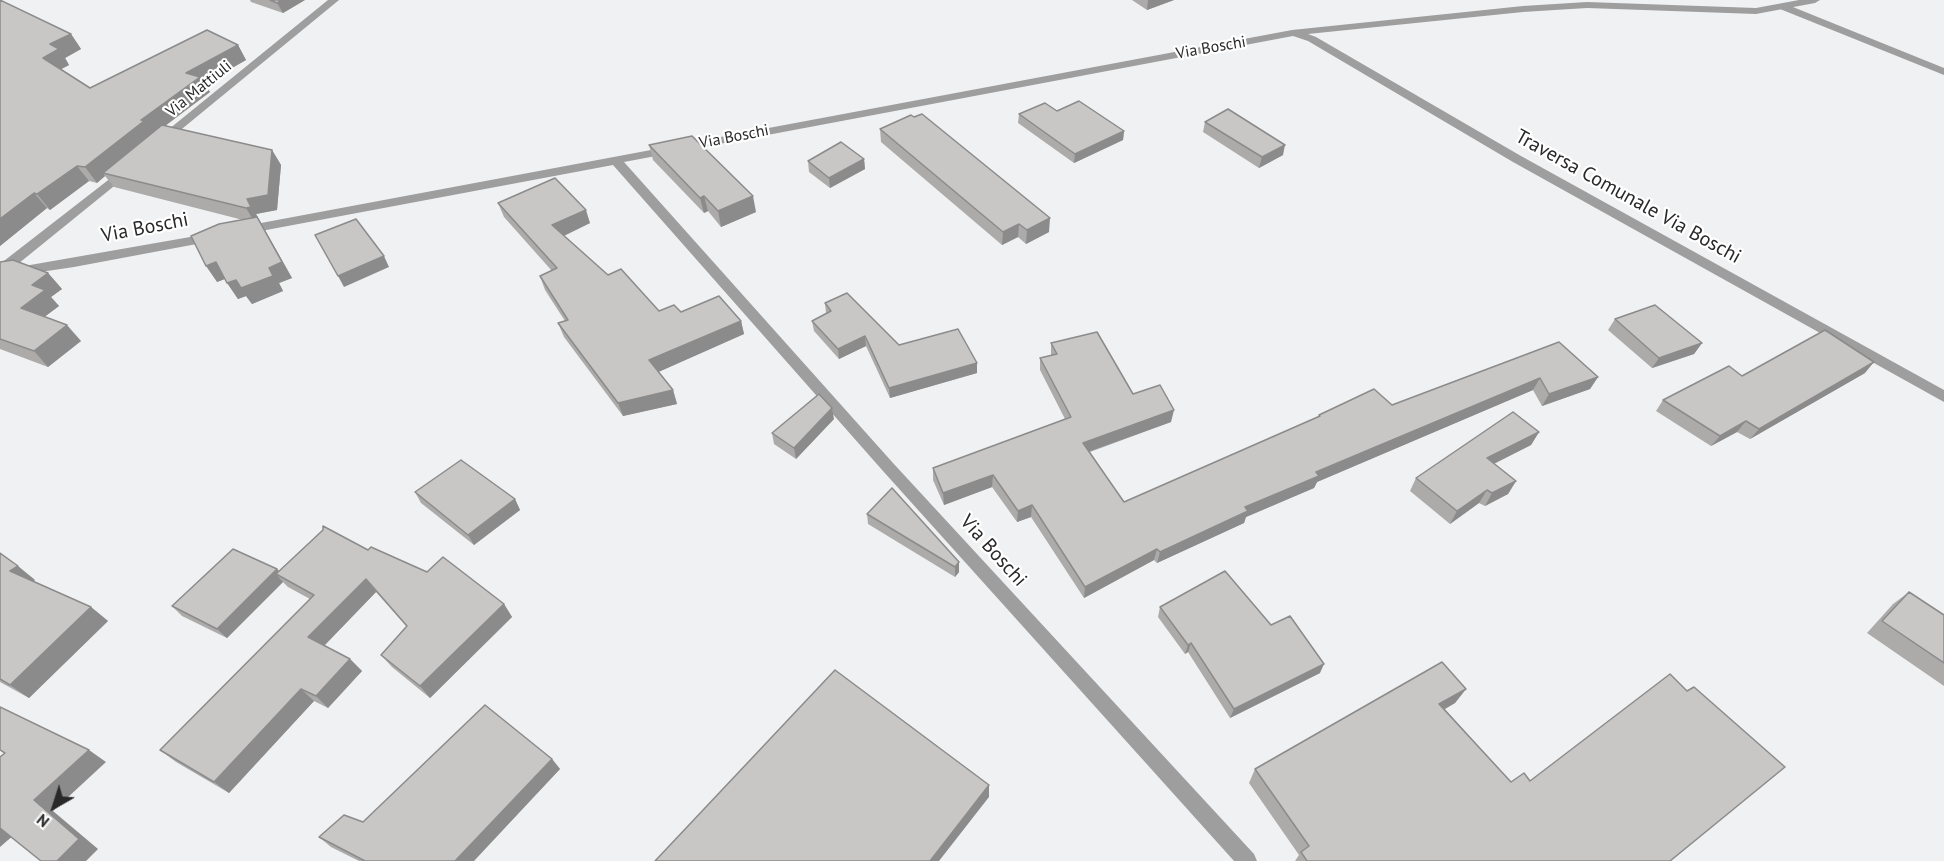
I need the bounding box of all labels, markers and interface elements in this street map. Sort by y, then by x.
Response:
street label: Via Boschi [1175,32,1247,64]
street label: Via Mattiuli [162,57,236,121]
street label: Via Boschi [698,121,770,153]
street label: Traversa Comunale Via Boschi [1511,125,1745,269]
street label: Via Boschi [99,208,191,248]
street label: Via Boschi [955,510,1031,592]
north arrow [24,777,84,837]
text: N [32,810,53,832]

